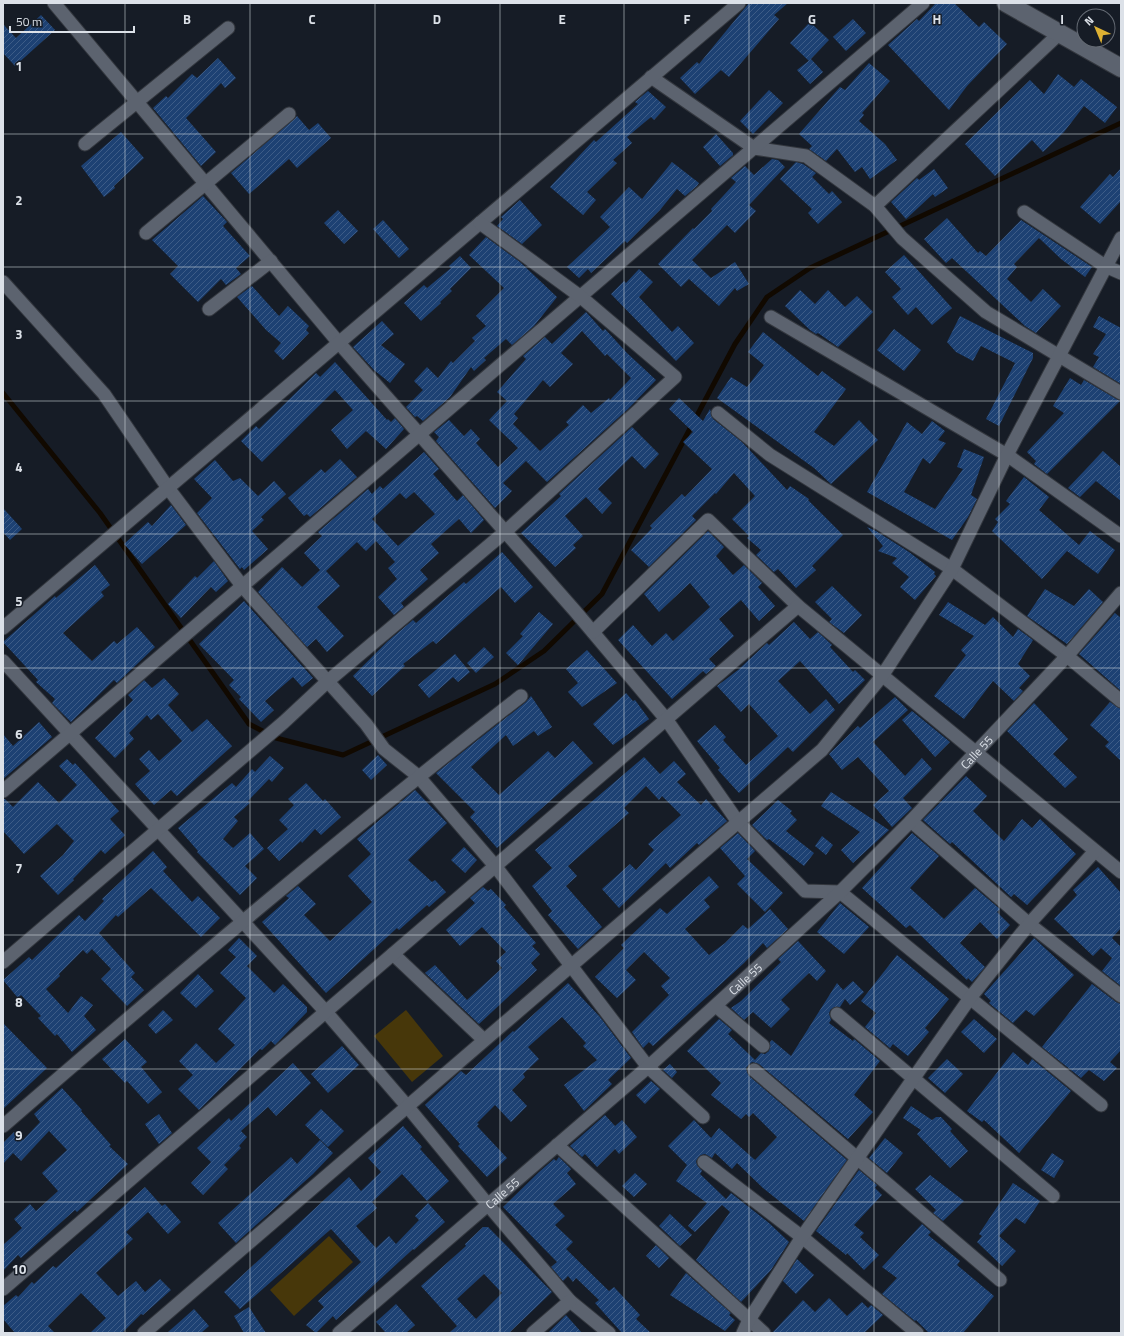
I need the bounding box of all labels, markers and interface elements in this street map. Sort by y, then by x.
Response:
scale bar [10,8,134,34]
north arrow [1076,8,1116,48]
text: B [183,9,191,29]
text: C [308,9,316,29]
text: D [433,9,441,29]
text: E [558,9,566,29]
text: F [684,9,691,29]
text: G [808,9,816,29]
text: H [933,9,941,29]
text: I [1060,9,1064,29]
text: 50 m [16,12,42,31]
text: N [1081,12,1097,29]
text: 1 [15,56,23,76]
text: 2 [15,190,23,210]
text: 3 [15,324,23,344]
text: 4 [15,457,23,477]
text: 5 [15,591,23,611]
text: 6 [15,724,23,744]
street label: Calle 55 [956,731,997,773]
text: 7 [15,858,23,878]
street label: Calle 55 [724,958,767,999]
text: 8 [15,992,23,1012]
text: 9 [15,1125,23,1145]
street label: Calle 55 [480,1172,524,1213]
text: 10 [12,1259,26,1279]

